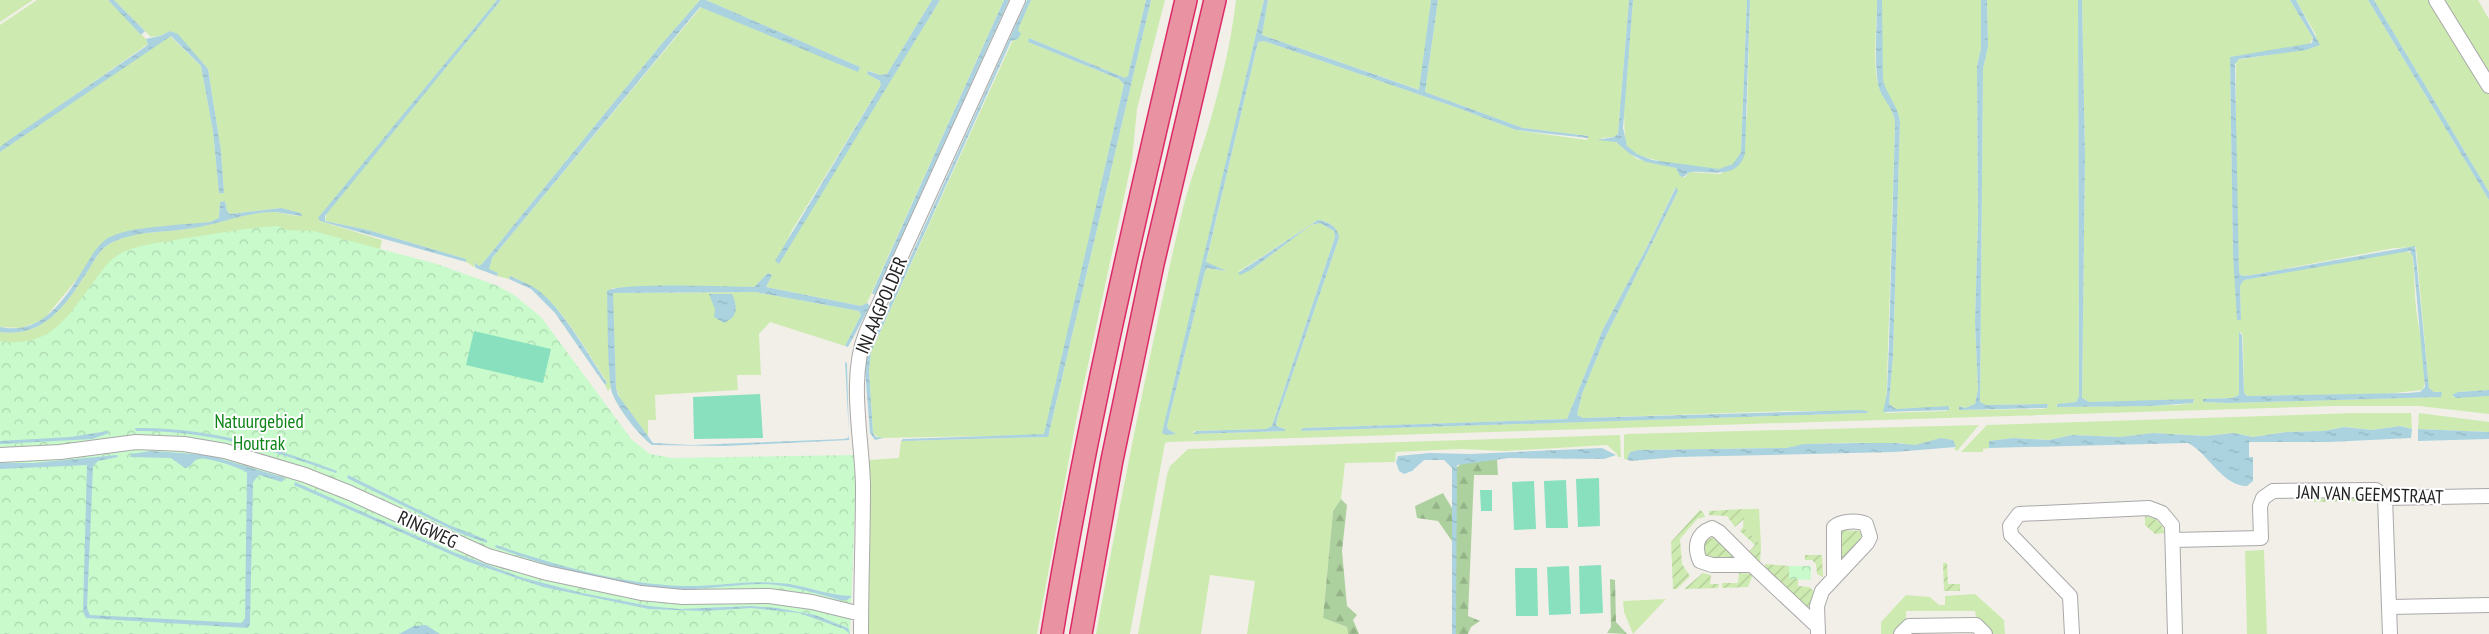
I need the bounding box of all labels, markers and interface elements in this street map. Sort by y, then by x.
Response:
street label: INLAAGPOLDER [850,253,912,357]
park label: Natuurgebied Houtrak [214,409,304,455]
street label: JAN VAN GEEMSTRAAT [2295,479,2444,509]
street label: RINGWEG [394,505,462,553]

